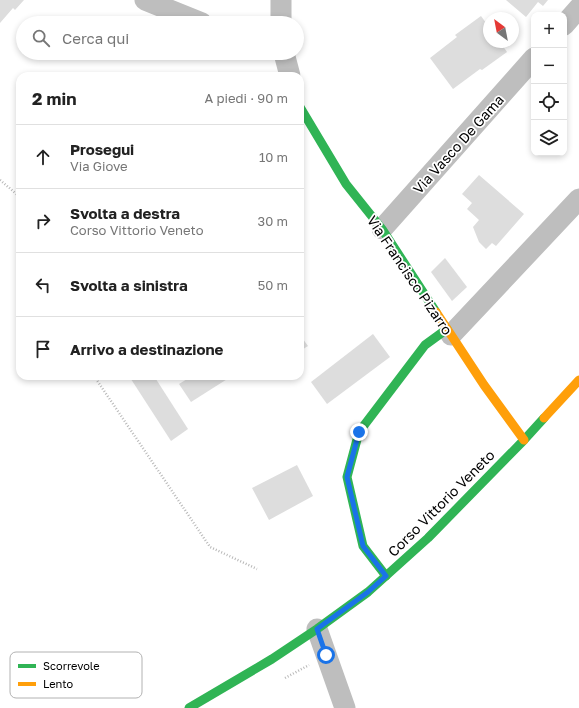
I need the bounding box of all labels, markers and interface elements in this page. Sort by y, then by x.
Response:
north arrow [483,12,519,48]
map controls [531,12,567,156]
button: + [531,12,567,48]
search box [16,16,304,60]
icon: search [30,27,52,49]
text: Cerca qui [62,29,129,47]
button: − [531,48,567,84]
button: locate [531,84,567,120]
text: 2 min [32,88,76,109]
text: A piedi · 90 m [204,90,288,106]
street label: Via Vasco De Gama [409,91,507,197]
button: layers [531,120,567,156]
text: Prosegui [70,140,134,158]
icon: ahead [32,146,54,168]
text: 10 m [259,149,288,165]
text: Via Giove [70,158,128,174]
text: Svolta a destra [70,204,180,222]
icon: right [32,210,54,232]
street label: Via Francisco Pizarro [364,212,456,338]
text: 30 m [258,213,288,229]
text: Corso Vittorio Veneto [70,222,204,238]
icon: left [32,274,54,296]
text: Svolta a sinistra [70,276,188,294]
text: 50 m [258,277,288,293]
icon: arrive [32,338,54,360]
text: Arrivo a destinazione [70,340,223,358]
route end [350,423,368,441]
street label: Corso Vittorio Veneto [384,446,498,560]
route start [317,646,335,664]
legend [10,652,142,698]
text: Scorrevole [43,659,100,672]
text: Lento [43,677,74,690]

